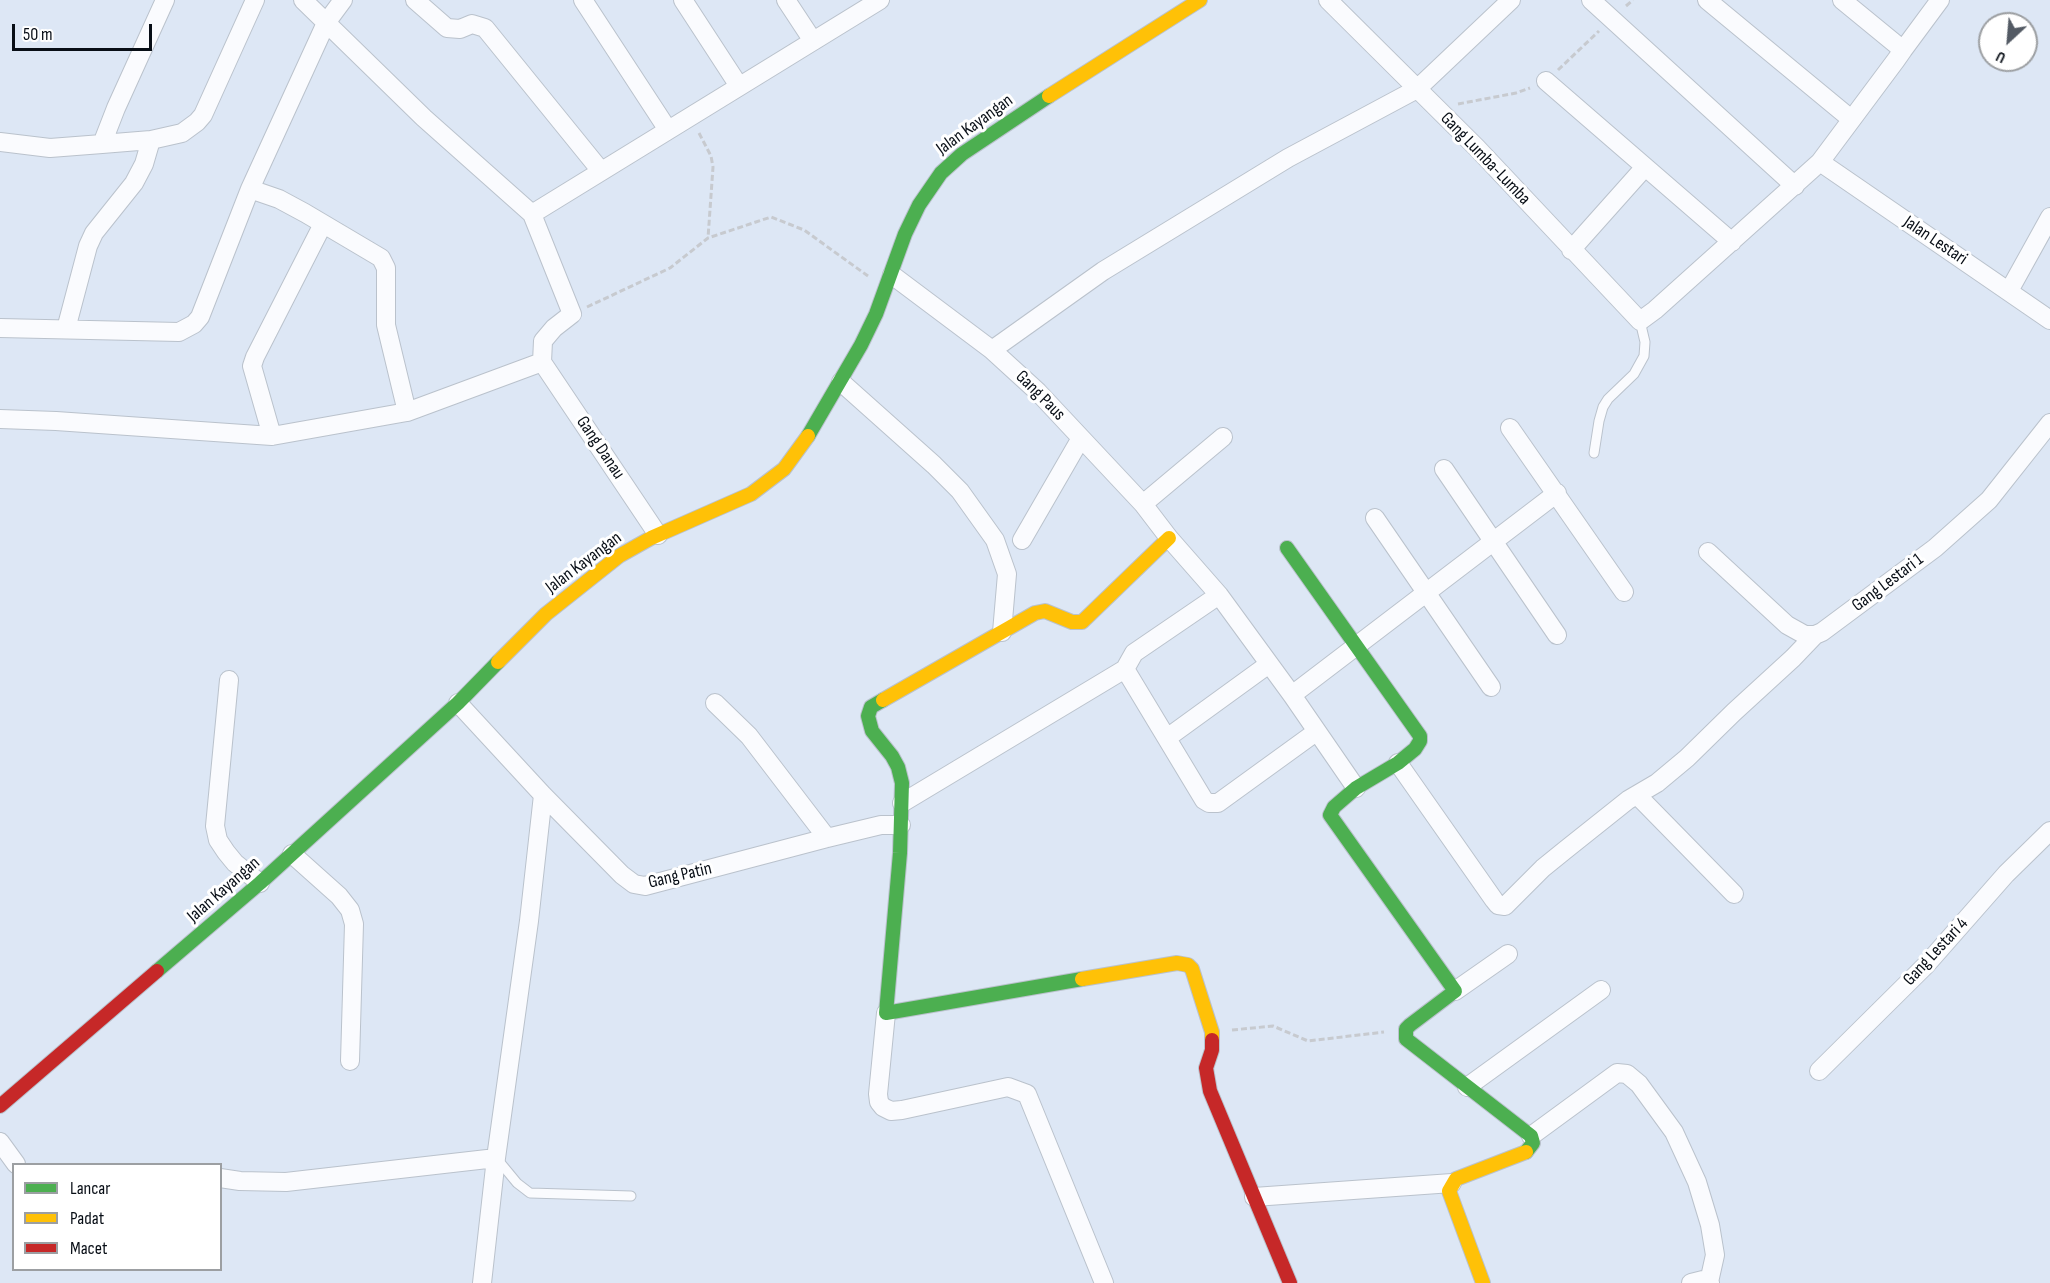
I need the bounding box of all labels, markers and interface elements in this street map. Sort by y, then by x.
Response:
scale bar [15,12,154,50]
north arrow [1978,12,2038,72]
text: 50 m [23,24,53,45]
text: U [1993,46,2009,67]
street label: Jalan Kayangan [933,90,1017,160]
street label: Gang Lumba-Lumba [1435,108,1535,210]
street label: Jalan Lestari [1899,212,1971,270]
street label: Gang Paus [1010,366,1070,426]
street label: Gang Danau [571,412,629,484]
street label: Jalan Kayangan [542,528,626,598]
street label: Gang Lestari 1 [1848,549,1928,617]
street label: Jalan Kayangan [183,853,265,927]
street label: Gang Patin [646,858,714,894]
street label: Gang Lestari 4 [1899,914,1973,990]
legend [12,1163,222,1271]
text: Lancar [70,1178,110,1199]
text: Padat [70,1208,104,1229]
text: Macet [70,1238,107,1259]

